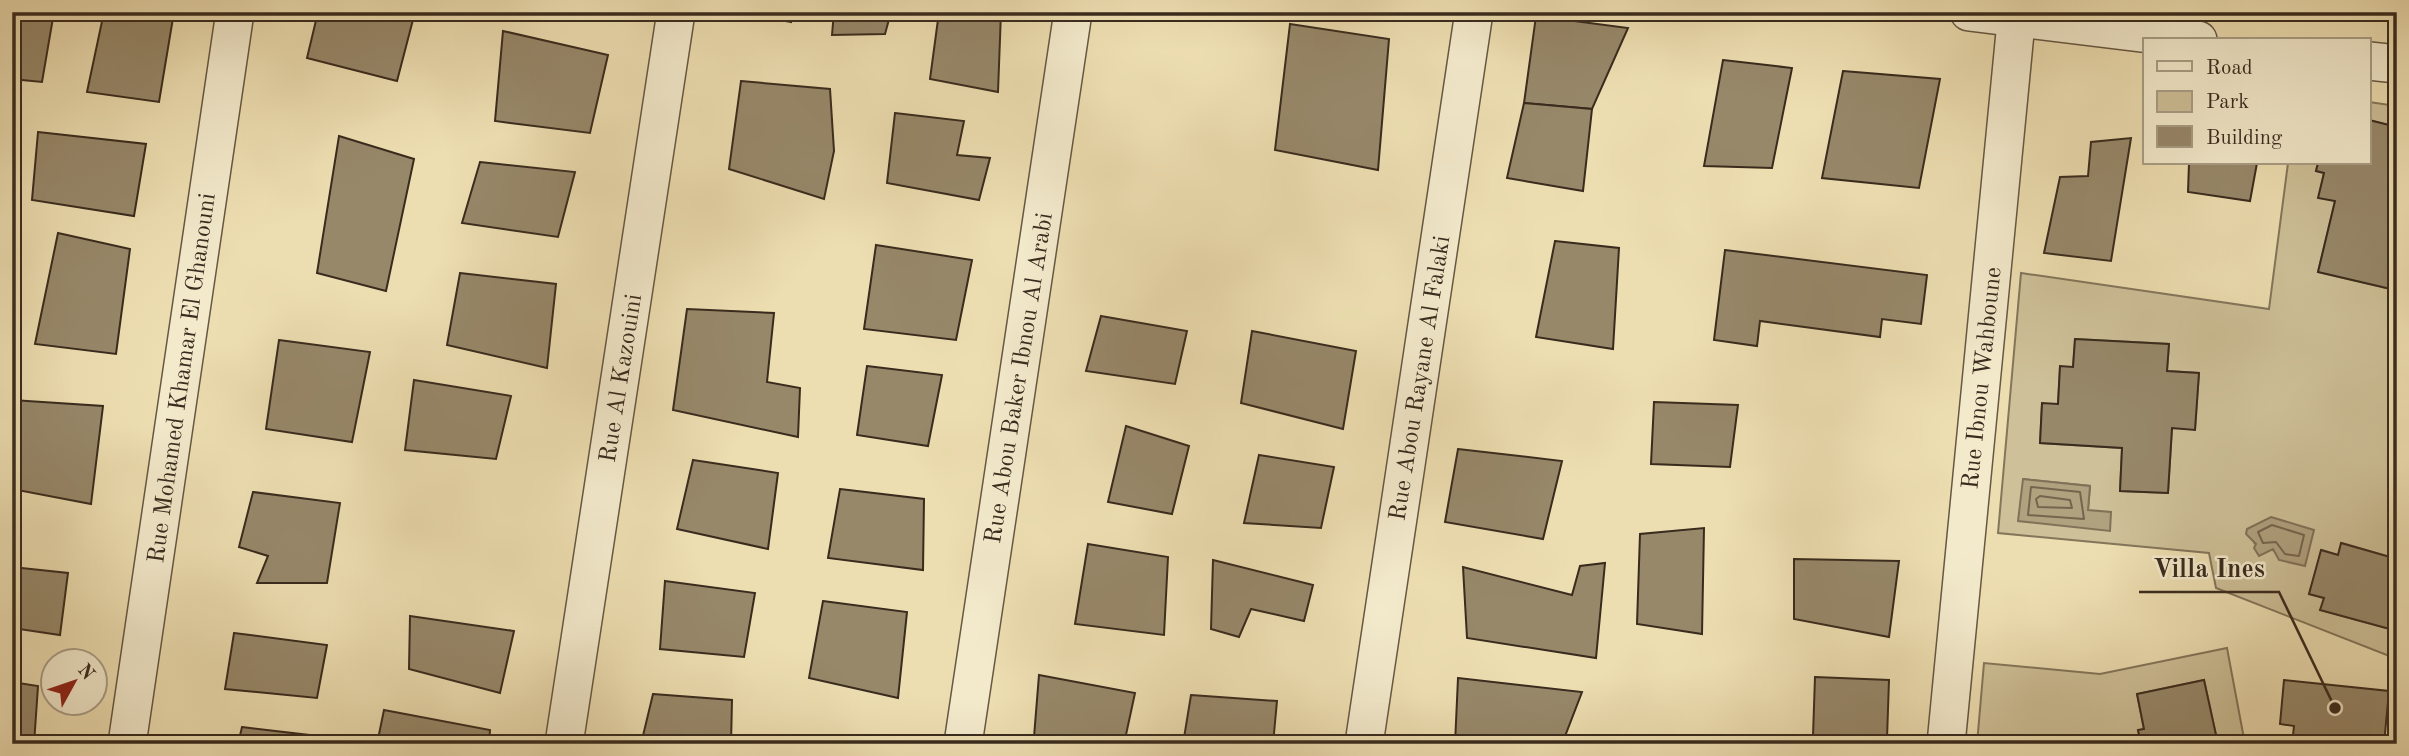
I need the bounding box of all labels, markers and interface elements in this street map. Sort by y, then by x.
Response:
legend [2143,38,2370,164]
text: Road [2206,58,2253,79]
text: Park [2206,92,2249,113]
text: Building [2206,128,2283,149]
street label: Rue Mohamed Khamar El Ghanouni [145,192,221,565]
street label: Rue Abou Baker Ibnou Al Arabi [982,211,1058,546]
street label: Rue Abou Rayane Al Falaki [1387,234,1455,523]
street label: Rue Ibnou Wahboune [1959,266,2007,491]
street label: Rue Al Kazouini [597,292,647,464]
callout: Villa Ines [2139,545,2279,592]
text: Villa Ines [2153,557,2265,583]
north arrow [38,648,108,718]
text: N [73,661,97,685]

